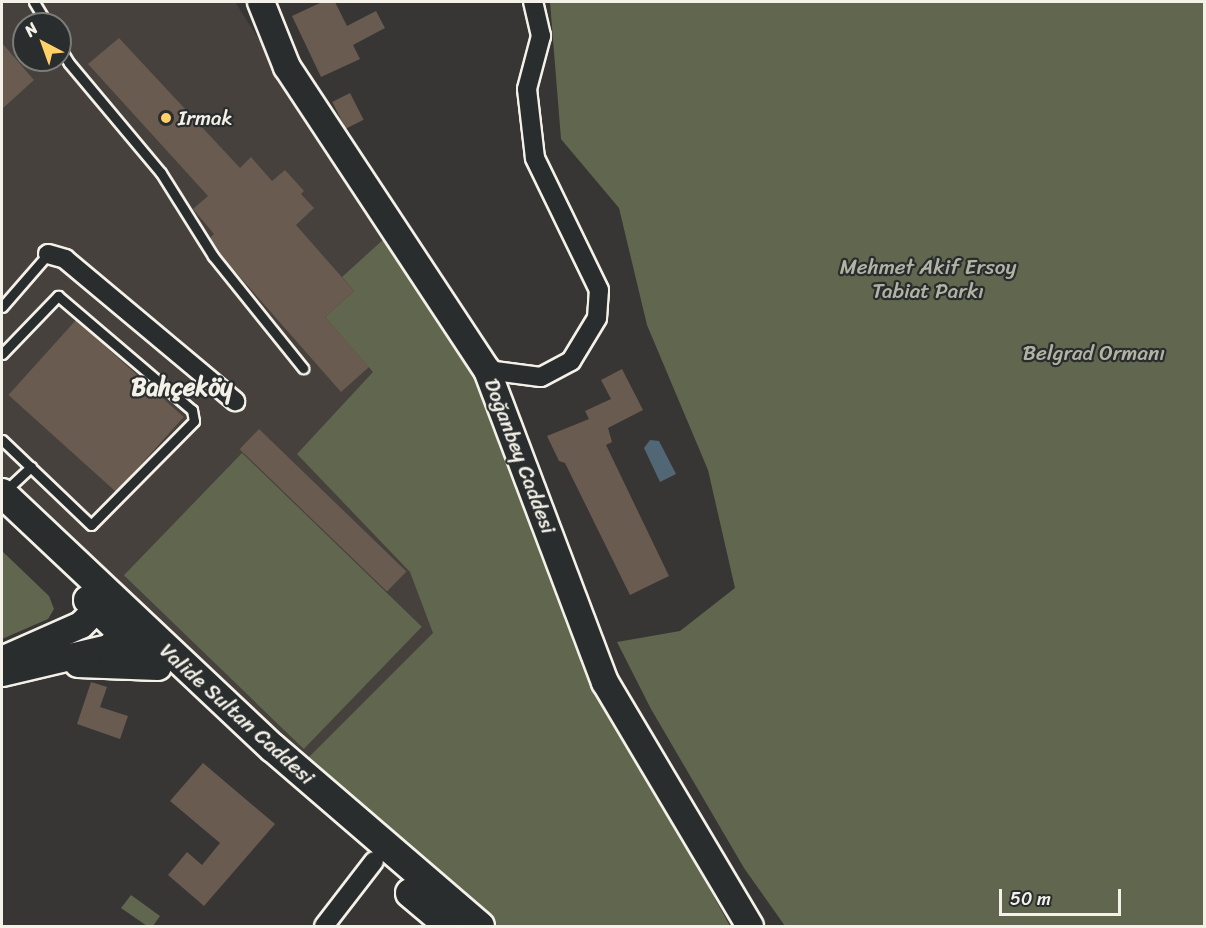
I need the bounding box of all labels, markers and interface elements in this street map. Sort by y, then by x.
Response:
north arrow [12,12,72,72]
text: N [17,15,45,44]
place label: Irmak [178,105,233,131]
marker: Irmak [159,111,173,125]
park label: Mehmet Akif Ersoy Tabiat Parkı [840,254,1016,304]
park label: Belgrad Ormanı [1023,340,1165,366]
district label: Bahçeköy [131,374,233,402]
street label: Doğanbey Caddesi [479,375,561,537]
street label: Valide Sultan Caddesi [155,638,319,790]
scale bar [1002,877,1124,915]
text: 50 m [1010,883,1051,915]

